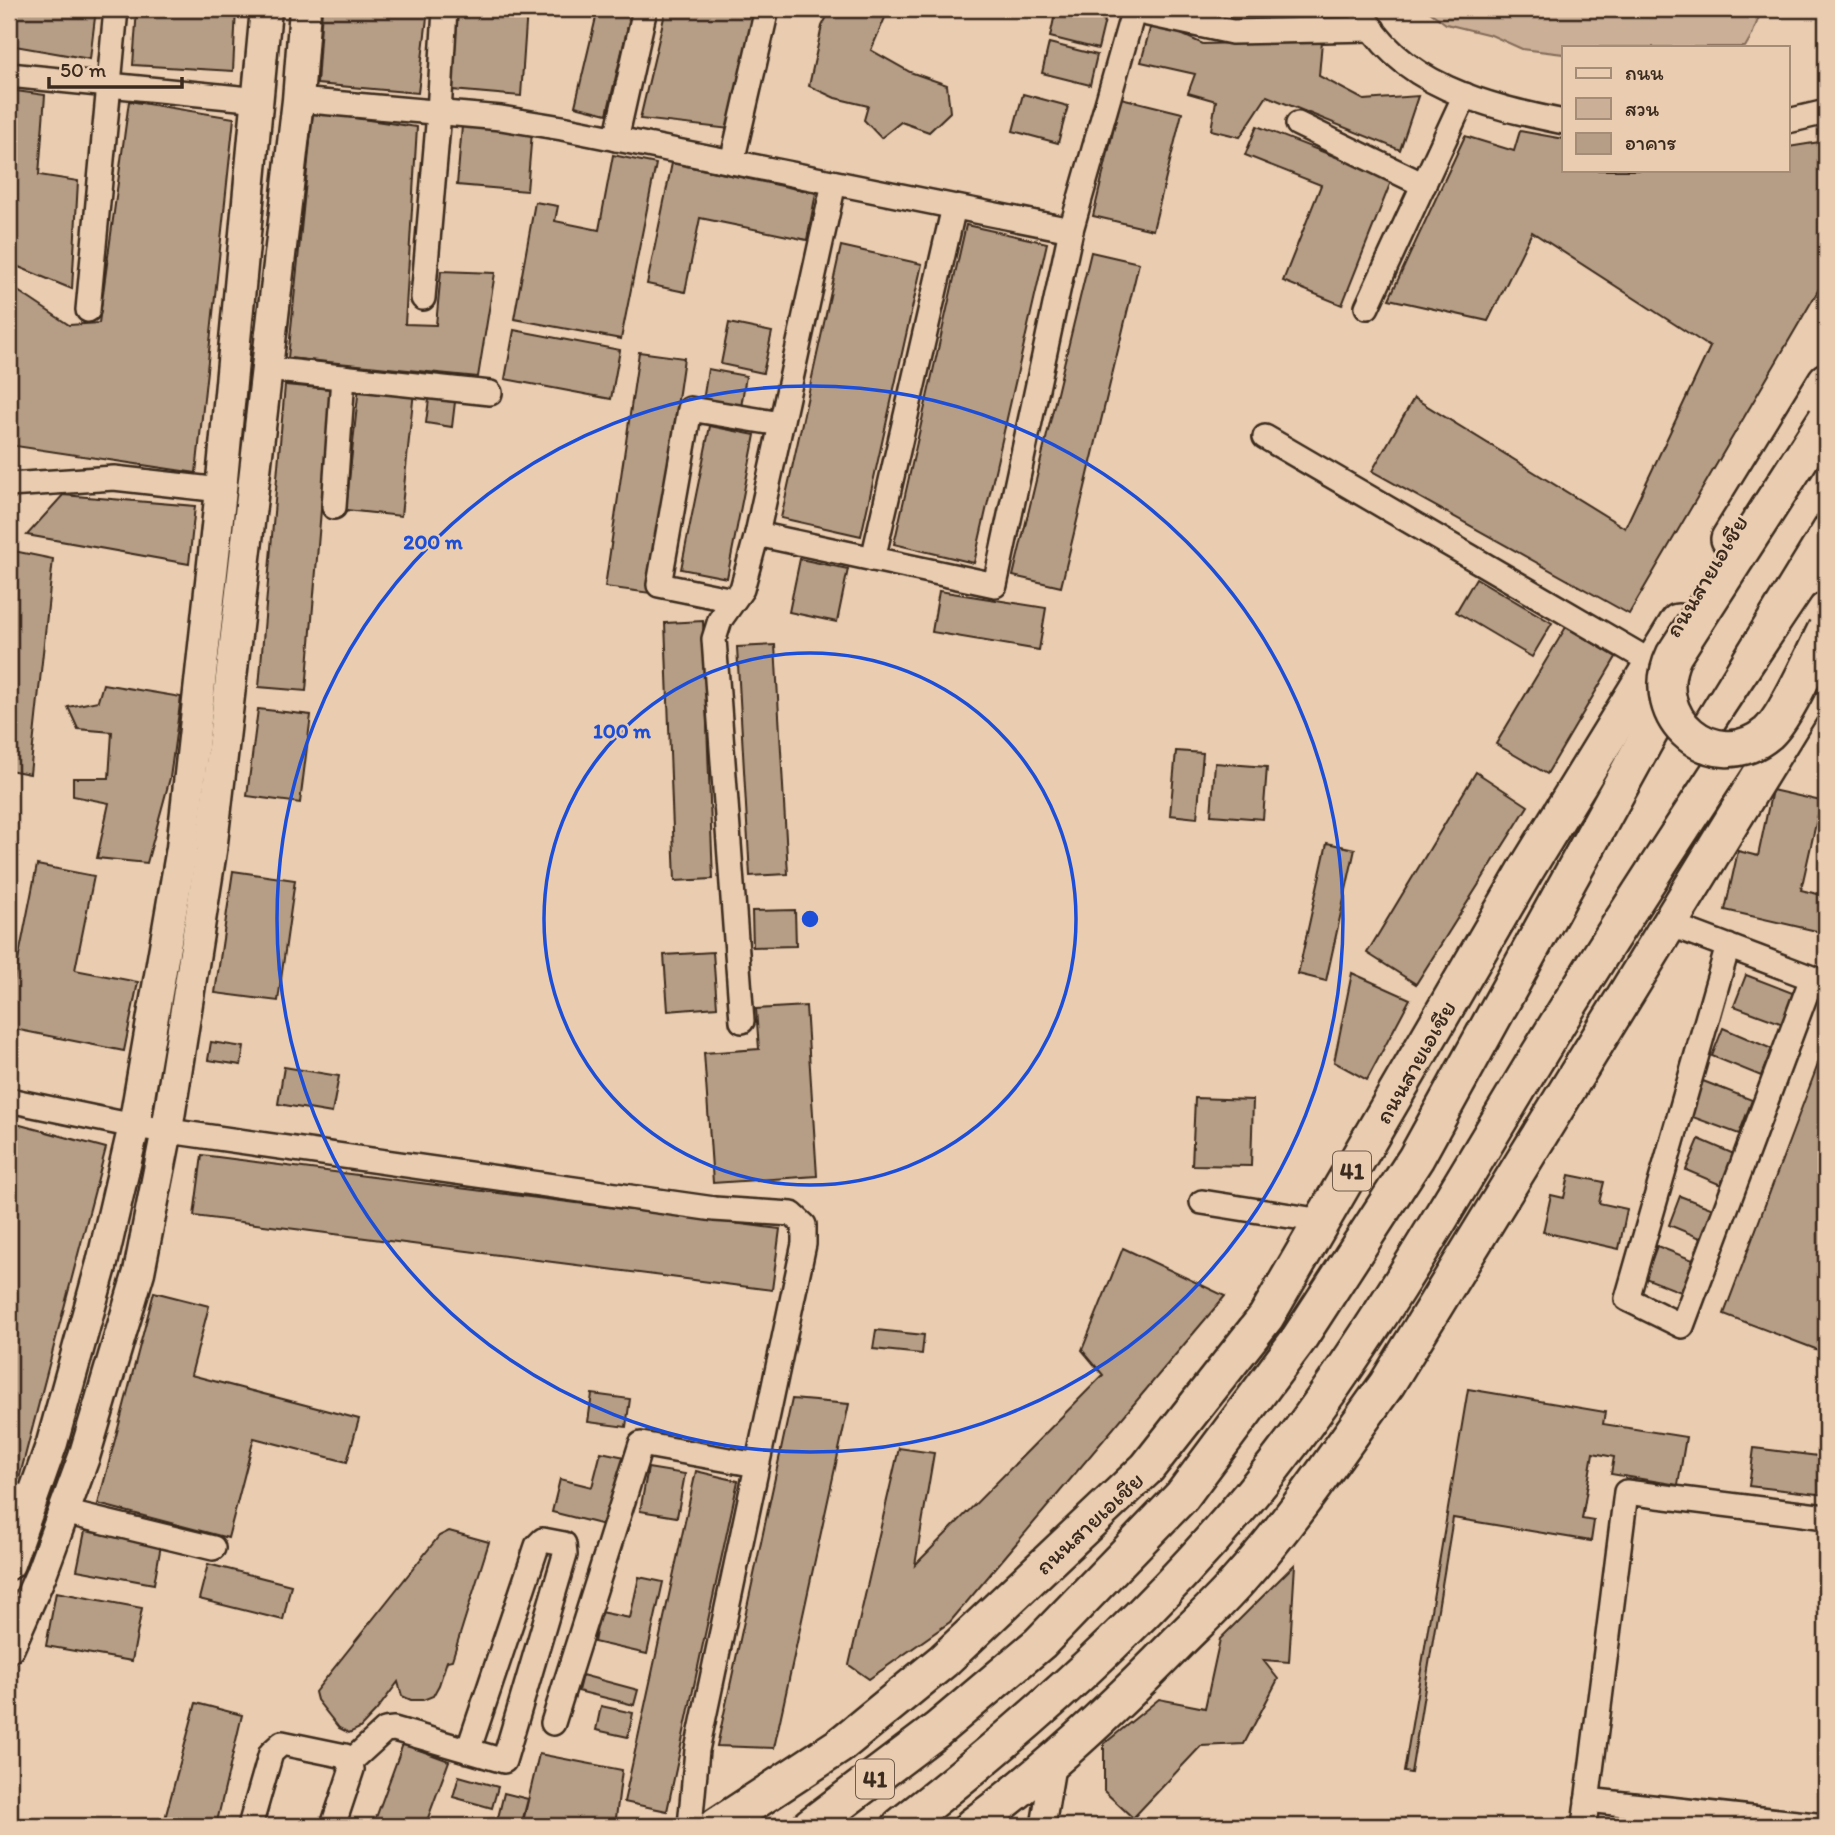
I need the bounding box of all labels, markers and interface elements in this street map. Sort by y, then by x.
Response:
scale bar [49,46,182,90]
legend [1562,46,1790,172]
text: 50 m [60,57,107,82]
text: ถนน [1625,60,1664,85]
text: สวน [1625,96,1659,121]
text: อาคาร [1625,130,1677,155]
street label: ถนนสายเอเชีย [1658,510,1754,642]
text: 200 m [403,529,463,554]
text: 100 m [593,718,651,743]
centre of rings [798,907,822,931]
street label: ถนนสายเอเชีย [1368,995,1462,1129]
road number: 41 [1333,1152,1371,1190]
street label: ถนนสายเอเชีย [1029,1465,1149,1581]
road number: 41 [856,1760,894,1798]

